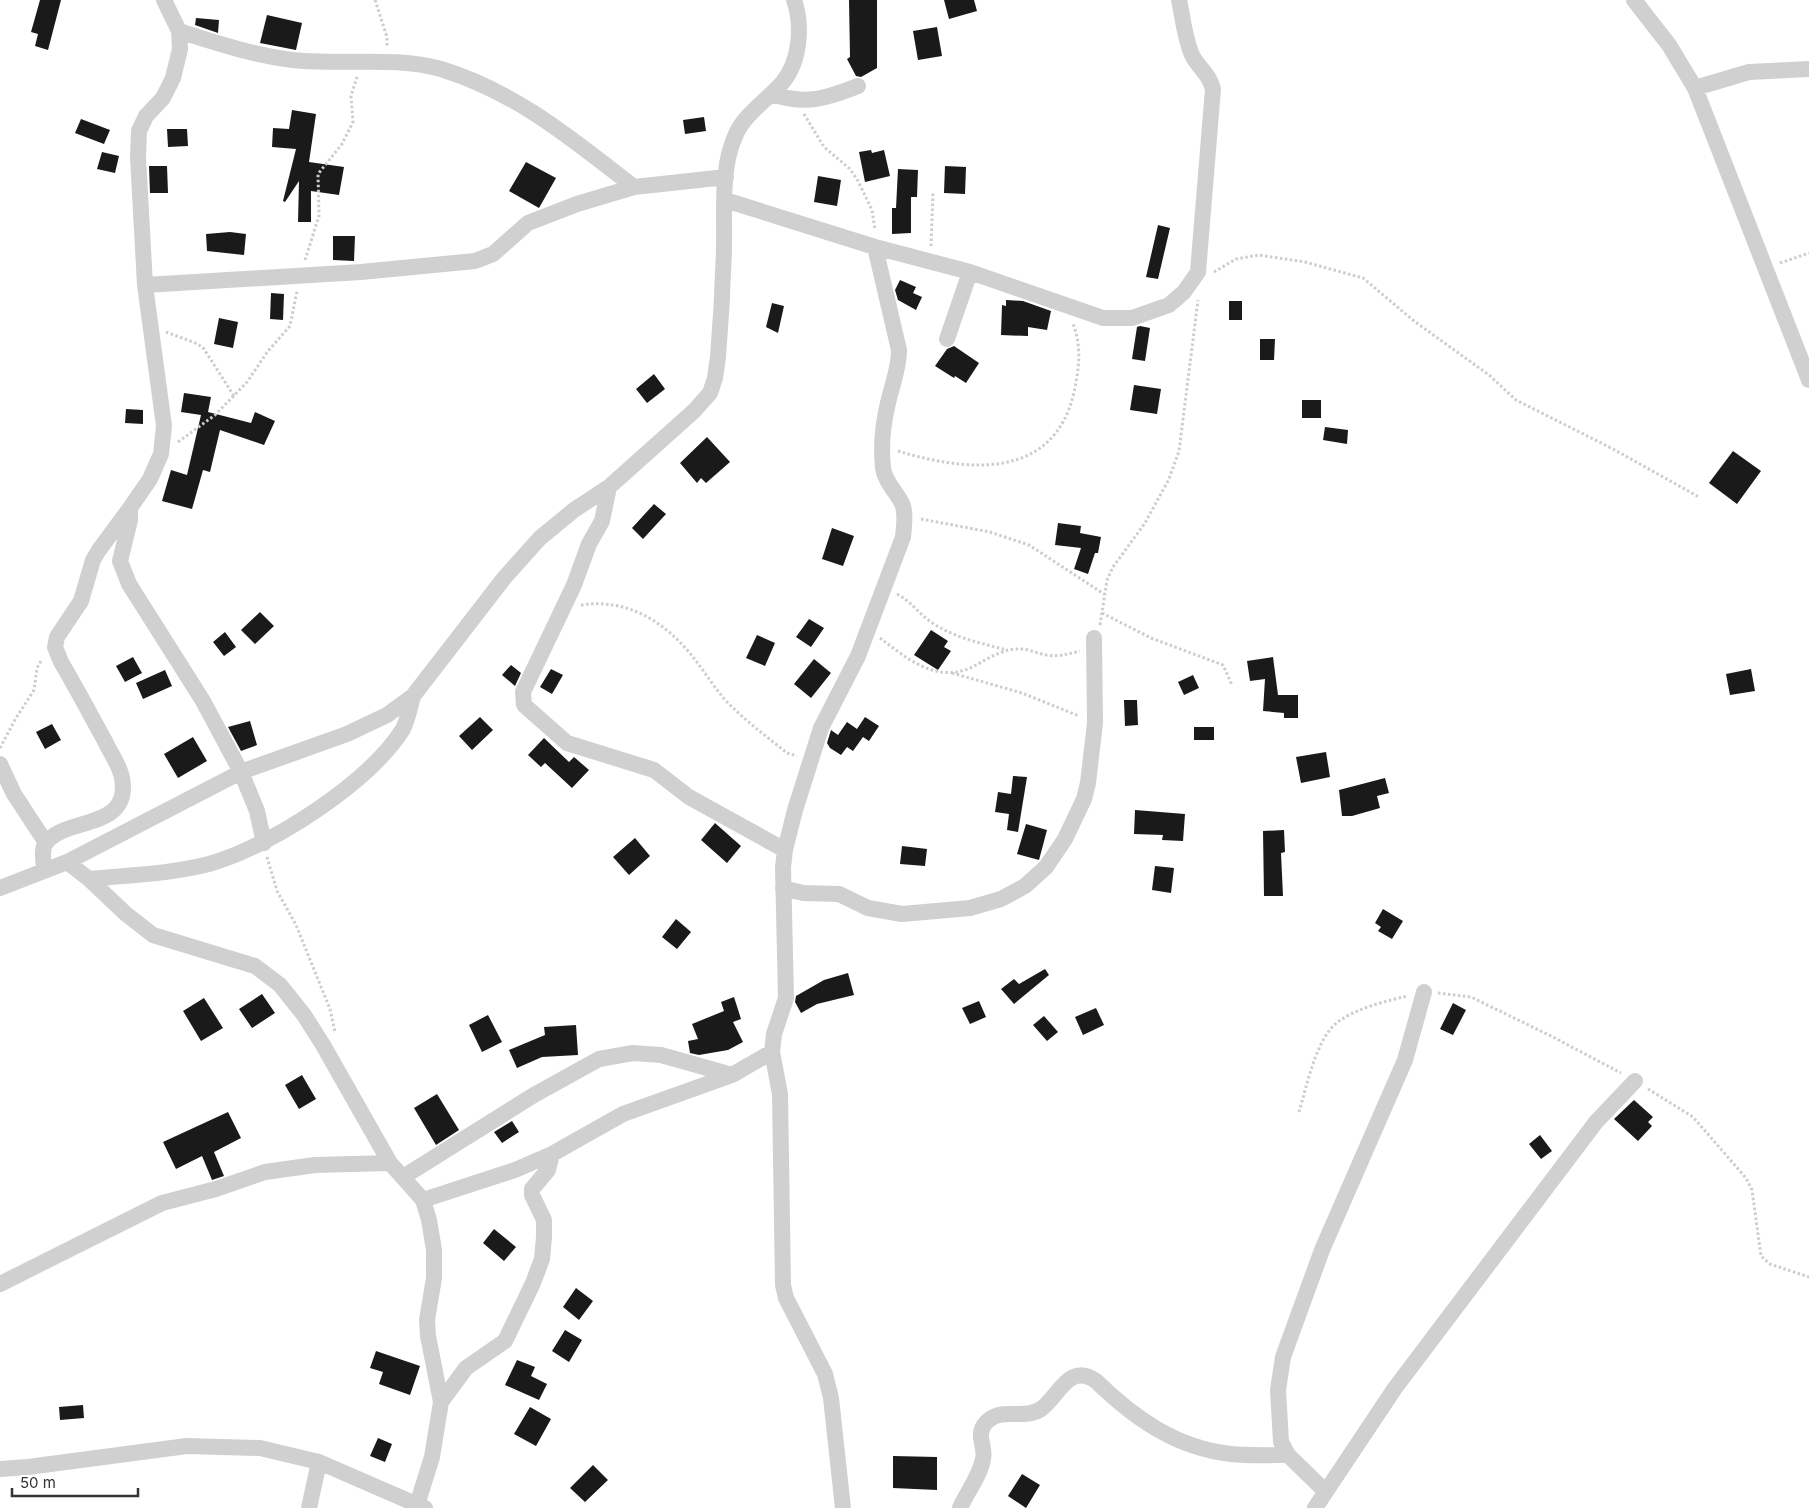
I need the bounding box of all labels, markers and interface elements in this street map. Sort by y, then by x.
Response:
scale bar [12,1466,139,1498]
text: 50 m [20,1473,56,1492]

